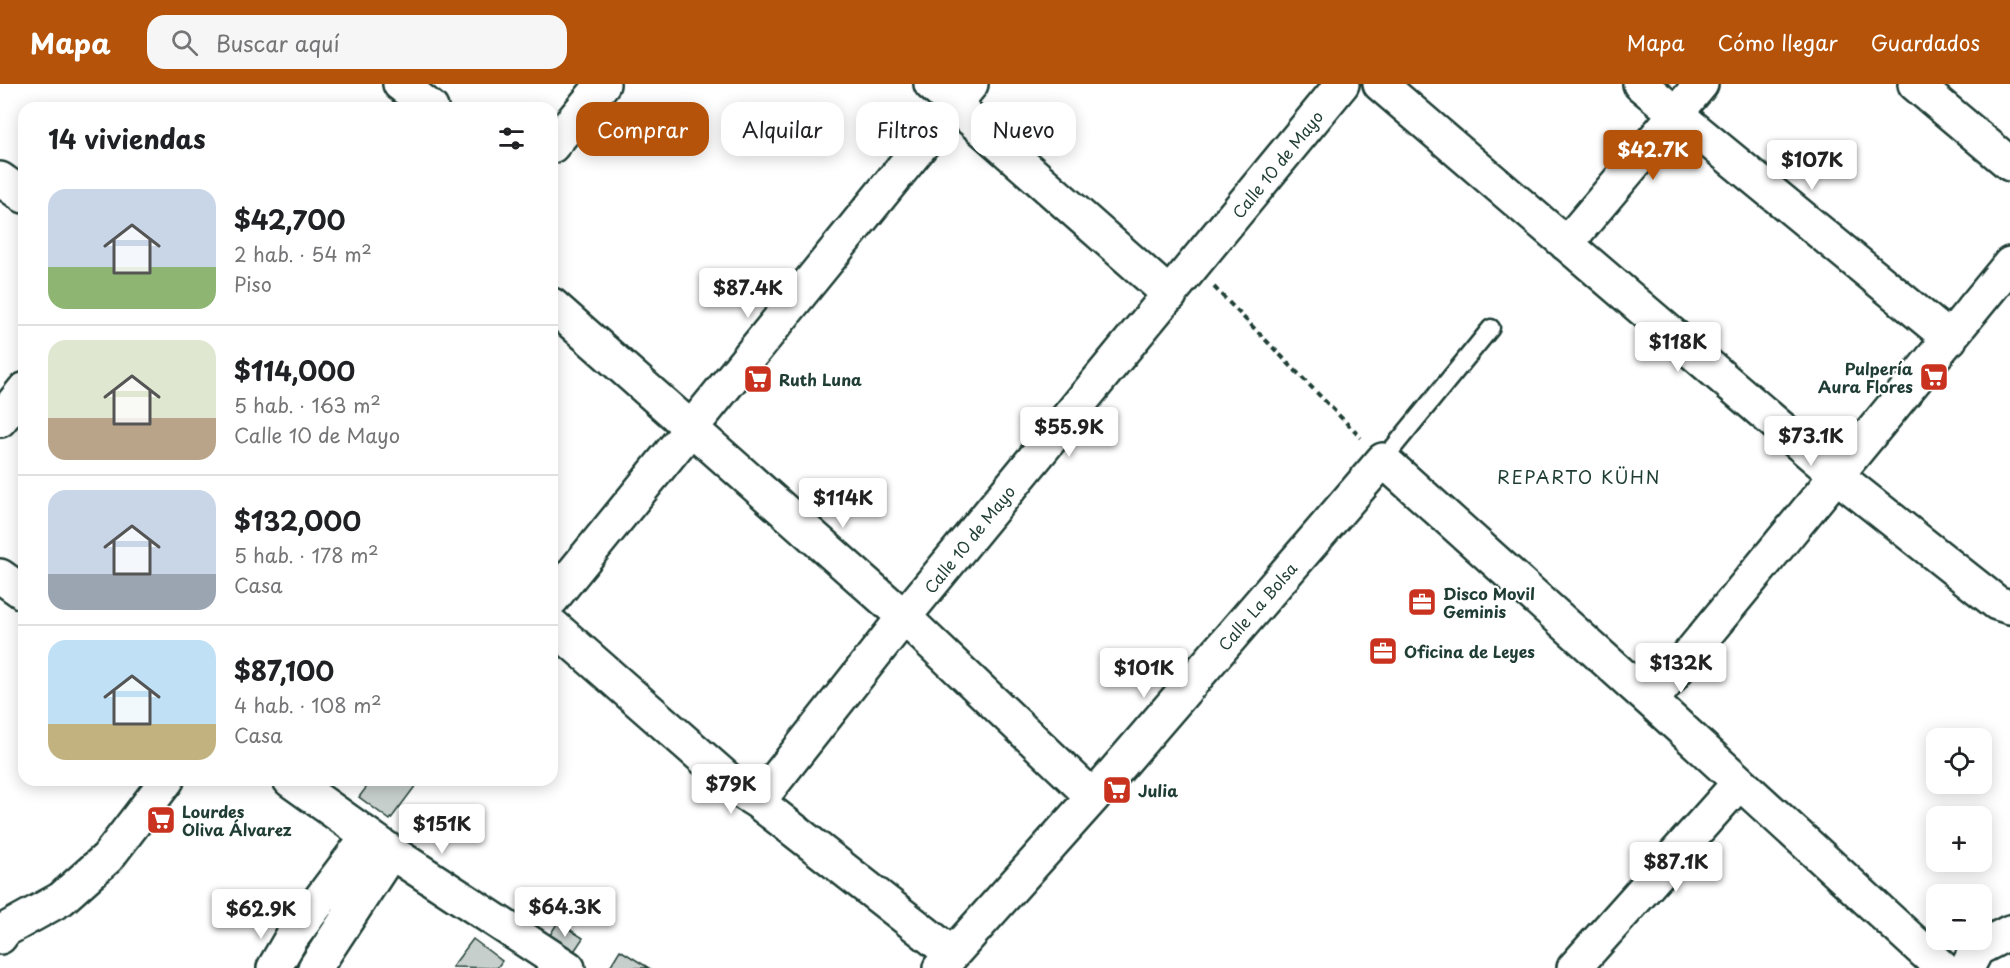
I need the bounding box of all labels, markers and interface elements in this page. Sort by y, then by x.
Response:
search box [147,15,567,69]
text: Mapa [30,21,111,64]
icon: search [168,26,201,59]
text: Buscar aquí [216,26,340,59]
text: Mapa [1627,26,1685,58]
text: Cómo llegar [1718,26,1838,58]
text: Guardados [1871,26,1980,58]
chip: Comprar [576,102,709,156]
chip: Alquilar [721,102,844,156]
chip: Filtros [856,102,959,156]
chip: Nuevo [971,102,1076,156]
street label: Calle 10 de Mayo [1226,105,1328,223]
text: 14 viviendas [48,119,206,158]
icon: filters [495,122,528,155]
pin: $42.7K [1604,130,1702,181]
text: $42.7K [1617,134,1689,164]
pin: $107K [1770,140,1854,191]
text: $107K [1781,144,1843,174]
text: $42,700 [234,200,345,239]
icon: home [96,213,168,285]
text: 2 hab. · 54 m² [234,239,372,269]
pin: $87.4K [699,268,797,319]
text: Piso [234,269,272,299]
text: $87.4K [713,272,783,302]
pin: $118K [1636,322,1720,373]
text: $118K [1649,326,1707,356]
text: $114,000 [234,351,355,390]
place label: Pulpería Aura Flores [1818,356,1913,398]
supermarket icon: Pulpería Aura Flores [1918,361,1950,393]
supermarket icon: Ruth Luna [742,363,774,395]
icon: home [96,364,168,436]
place label: Ruth Luna [779,367,862,391]
text: 5 hab. · 163 m² [234,390,381,420]
pin: $55.9K [1020,407,1118,458]
text: $55.9K [1034,411,1104,441]
pin: $73.1K [1762,416,1860,467]
text: Calle 10 de Mayo [234,420,400,450]
text: $73.1K [1778,420,1844,450]
district label: REPARTO KÜHN [1497,463,1661,490]
pin: $114K [801,478,885,529]
street label: Calle 10 de Mayo [918,480,1020,598]
text: $114K [813,482,873,512]
text: $132,000 [234,501,361,540]
icon: home [96,514,168,586]
text: 5 hab. · 178 m² [234,540,379,570]
street label: Calle La Bolsa [1212,557,1302,655]
text: Casa [234,570,283,600]
place label: Disco Movil Geminis [1443,581,1535,623]
office icon: Disco Movil Geminis [1406,586,1438,618]
office icon: Oficina de Leyes [1367,635,1399,667]
place label: Oficina de Leyes [1404,639,1535,663]
pin: $132K [1639,643,1723,694]
text: $132K [1649,647,1713,677]
pin: $101K [1102,648,1186,699]
text: $87,100 [234,651,334,690]
text: $101K [1114,652,1174,682]
icon: home [96,664,168,736]
text: 4 hab. · 108 m² [234,690,382,720]
text: Casa [234,720,283,750]
map controls [1926,728,1992,950]
button: locate [1926,728,1992,794]
pin: $79K [695,764,767,815]
text: $79K [706,768,756,798]
supermarket icon: Julia [1101,774,1133,806]
place label: Julia [1138,778,1178,802]
place label: Lourdes Oliva Álvarez [182,799,292,841]
supermarket icon: Lourdes Oliva Álvarez [145,804,177,836]
pin: $151K [400,804,484,855]
button: + [1926,806,1992,872]
text: $151K [413,808,471,838]
pin: $87.1K [1627,842,1725,893]
text: $87.1K [1644,846,1709,876]
button: − [1926,884,1992,950]
pin: $64.3K [516,887,614,938]
pin: $62.9K [212,889,310,940]
text: $64.3K [529,891,601,921]
text: $62.9K [226,893,296,923]

